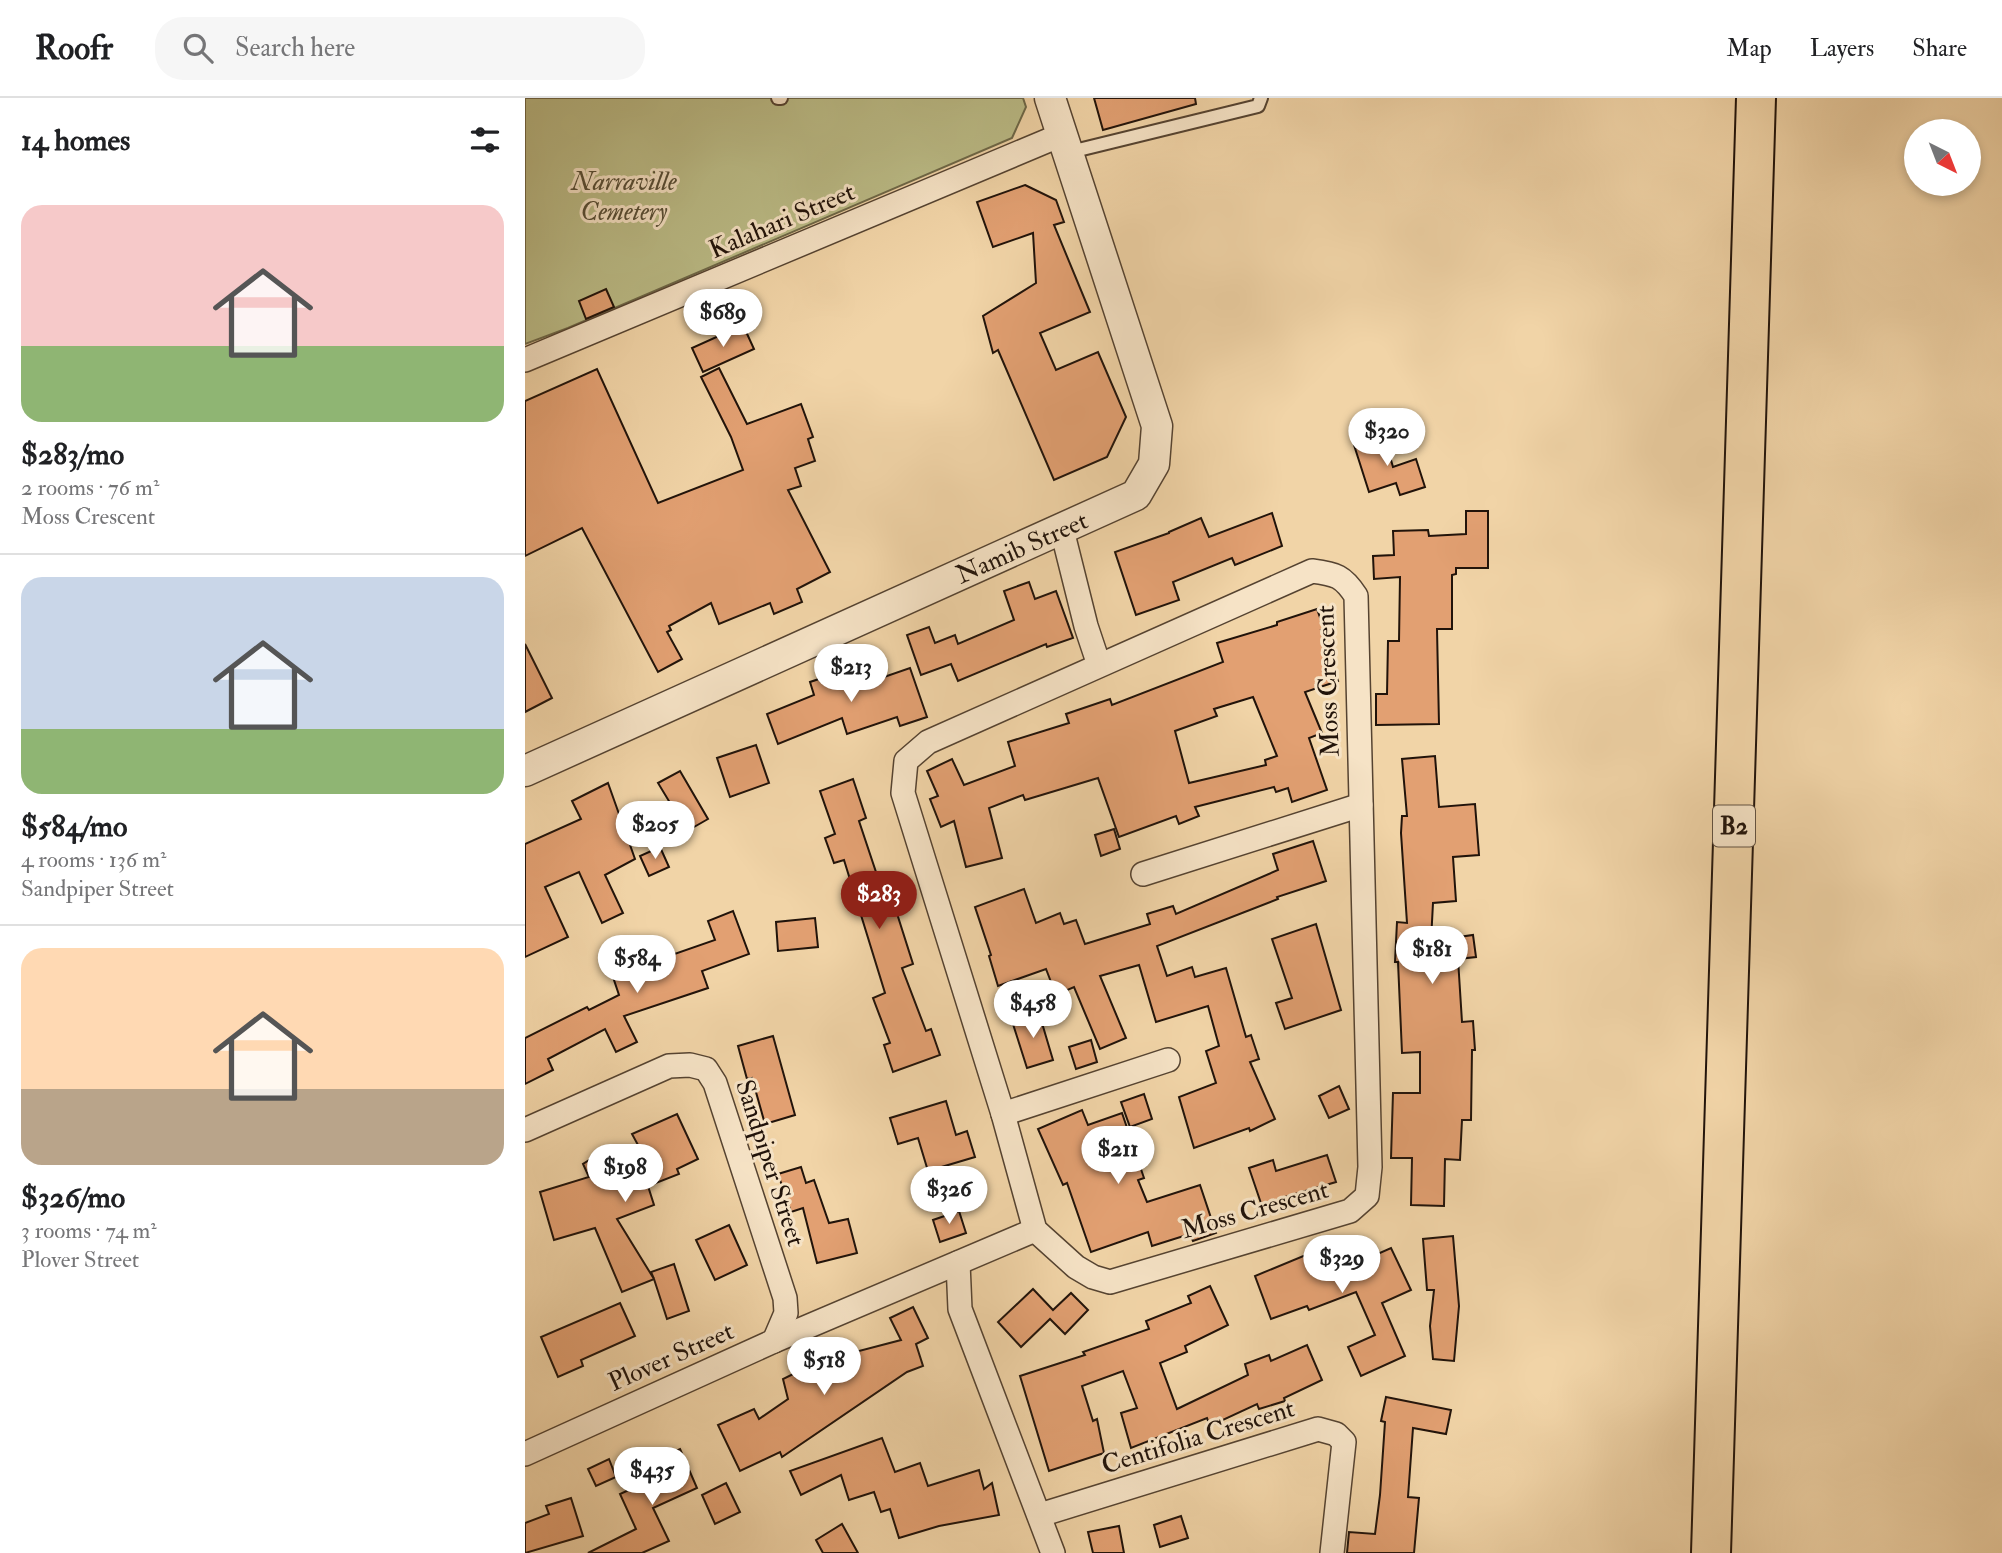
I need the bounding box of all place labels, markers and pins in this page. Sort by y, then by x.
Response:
pin: $689 [682,289,764,349]
pin: $320 [1346,408,1428,468]
pin: $213 [810,644,892,704]
pin: $205 [614,802,696,861]
pin: $283 [838,872,920,931]
pin: $181 [1391,926,1473,986]
pin: $584 [596,936,678,995]
pin: $458 [992,981,1074,1040]
pin: $211 [1077,1126,1159,1186]
pin: $198 [584,1144,666,1204]
pin: $326 [908,1166,990,1226]
pin: $329 [1301,1236,1383,1295]
pin: $518 [783,1338,865,1397]
pin: $435 [611,1448,693,1507]

